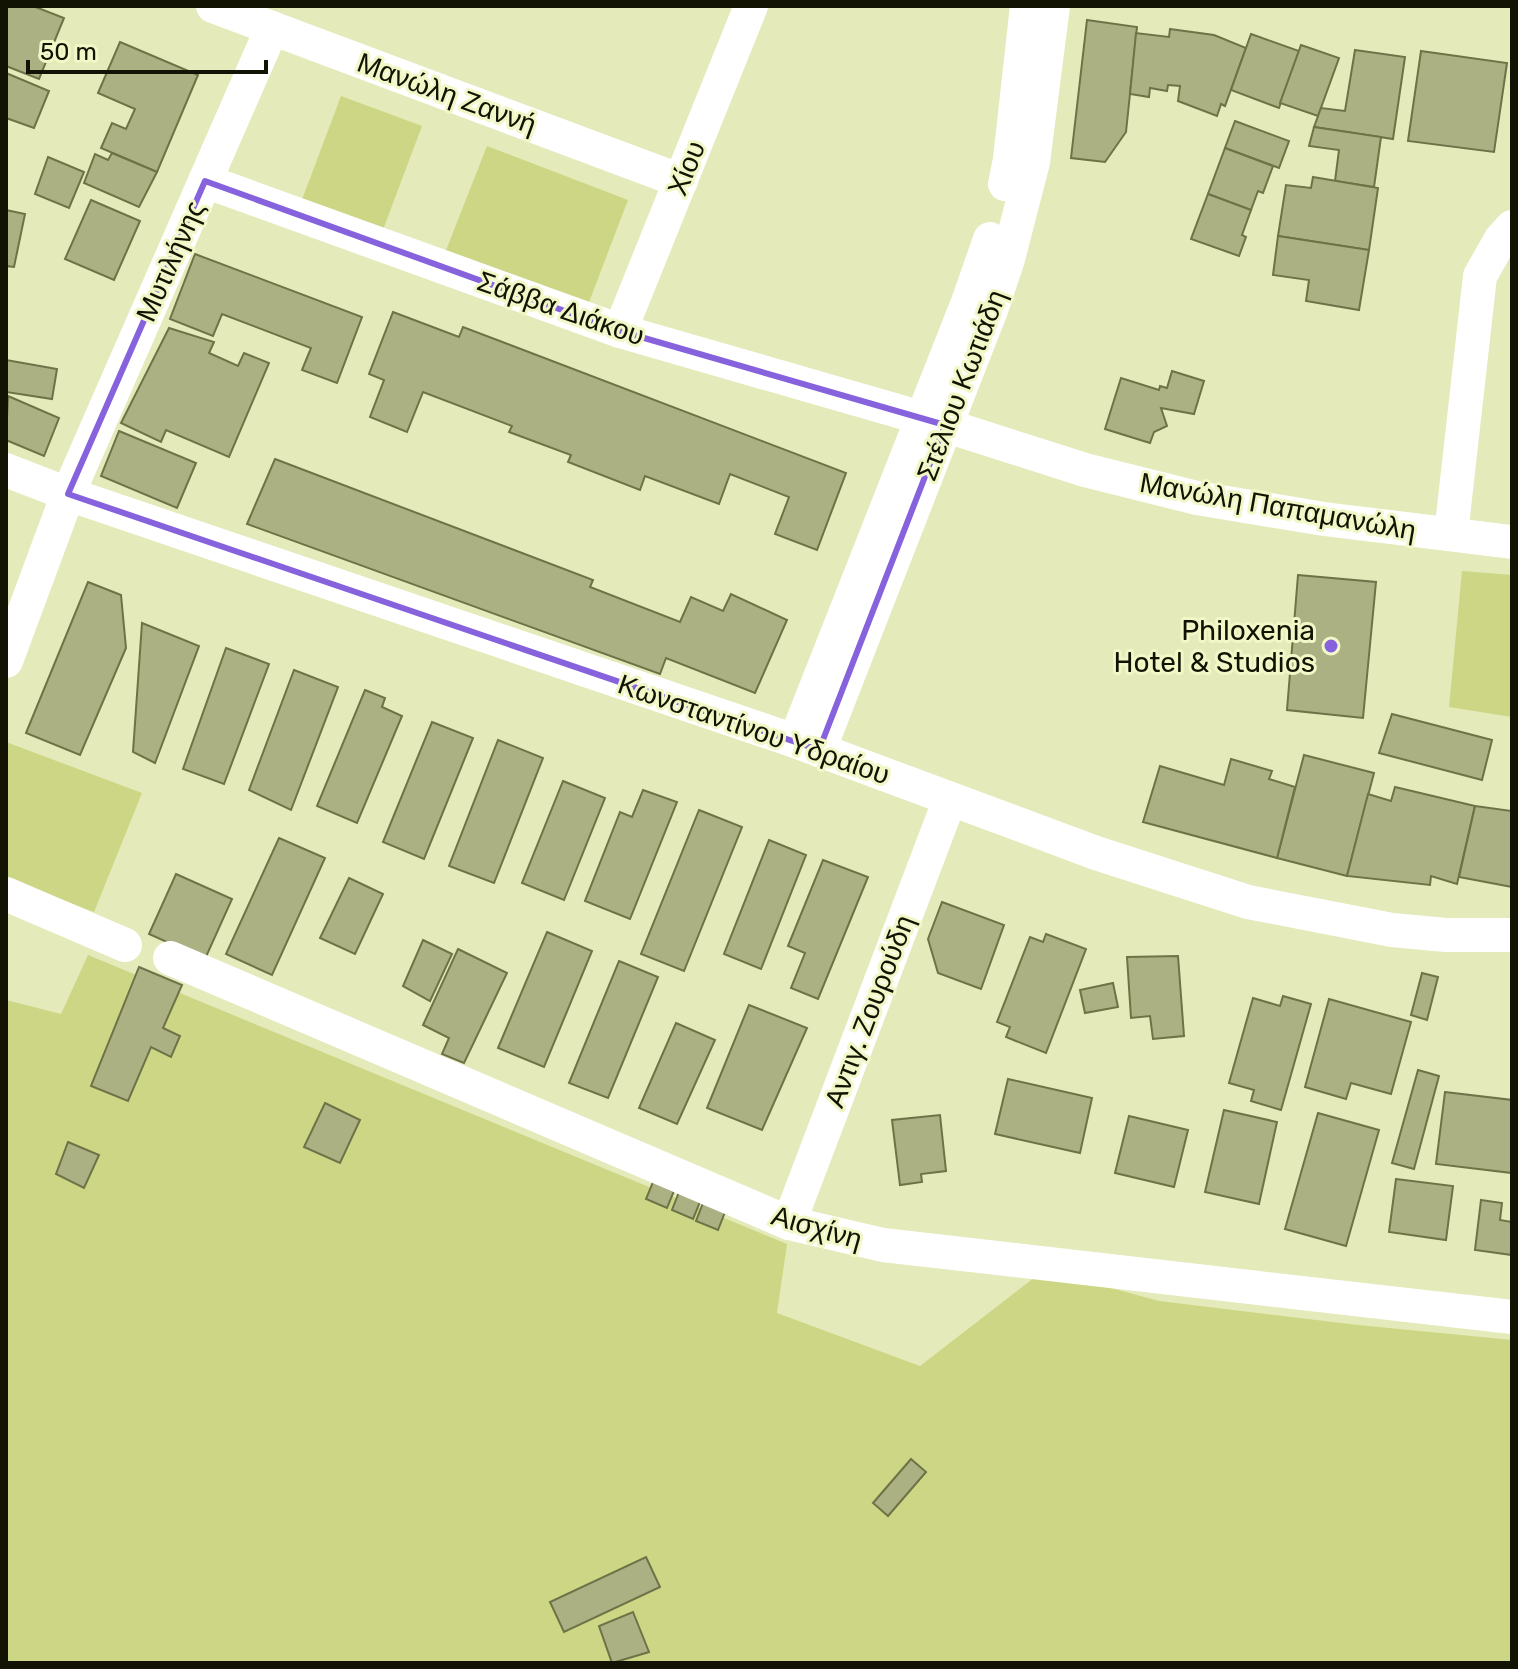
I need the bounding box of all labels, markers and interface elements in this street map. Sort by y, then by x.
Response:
scale bar [28,24,266,74]
text: 50 m [40,38,97,66]
street label: Μανώλη Ζαννή [353,46,541,141]
street label: Χίου [661,136,712,200]
street label: Μυτιλήνης [129,196,212,327]
street label: Σάββα Διάκου [473,264,649,352]
street label: Στέλιου Κωτιάδη [910,285,1013,485]
street label: Μανώλη Παπαμανώλη [1137,466,1419,547]
place label: Philoxenia Hotel & Studios [1113,614,1315,679]
marker: Philoxenia Hotel & Studios [1322,637,1340,655]
street label: Κωνσταντίνου Υδραίου [614,668,894,791]
street label: Αντιγ. Ζουρούδη [818,910,921,1112]
street label: Αισχίνη [768,1199,866,1256]

